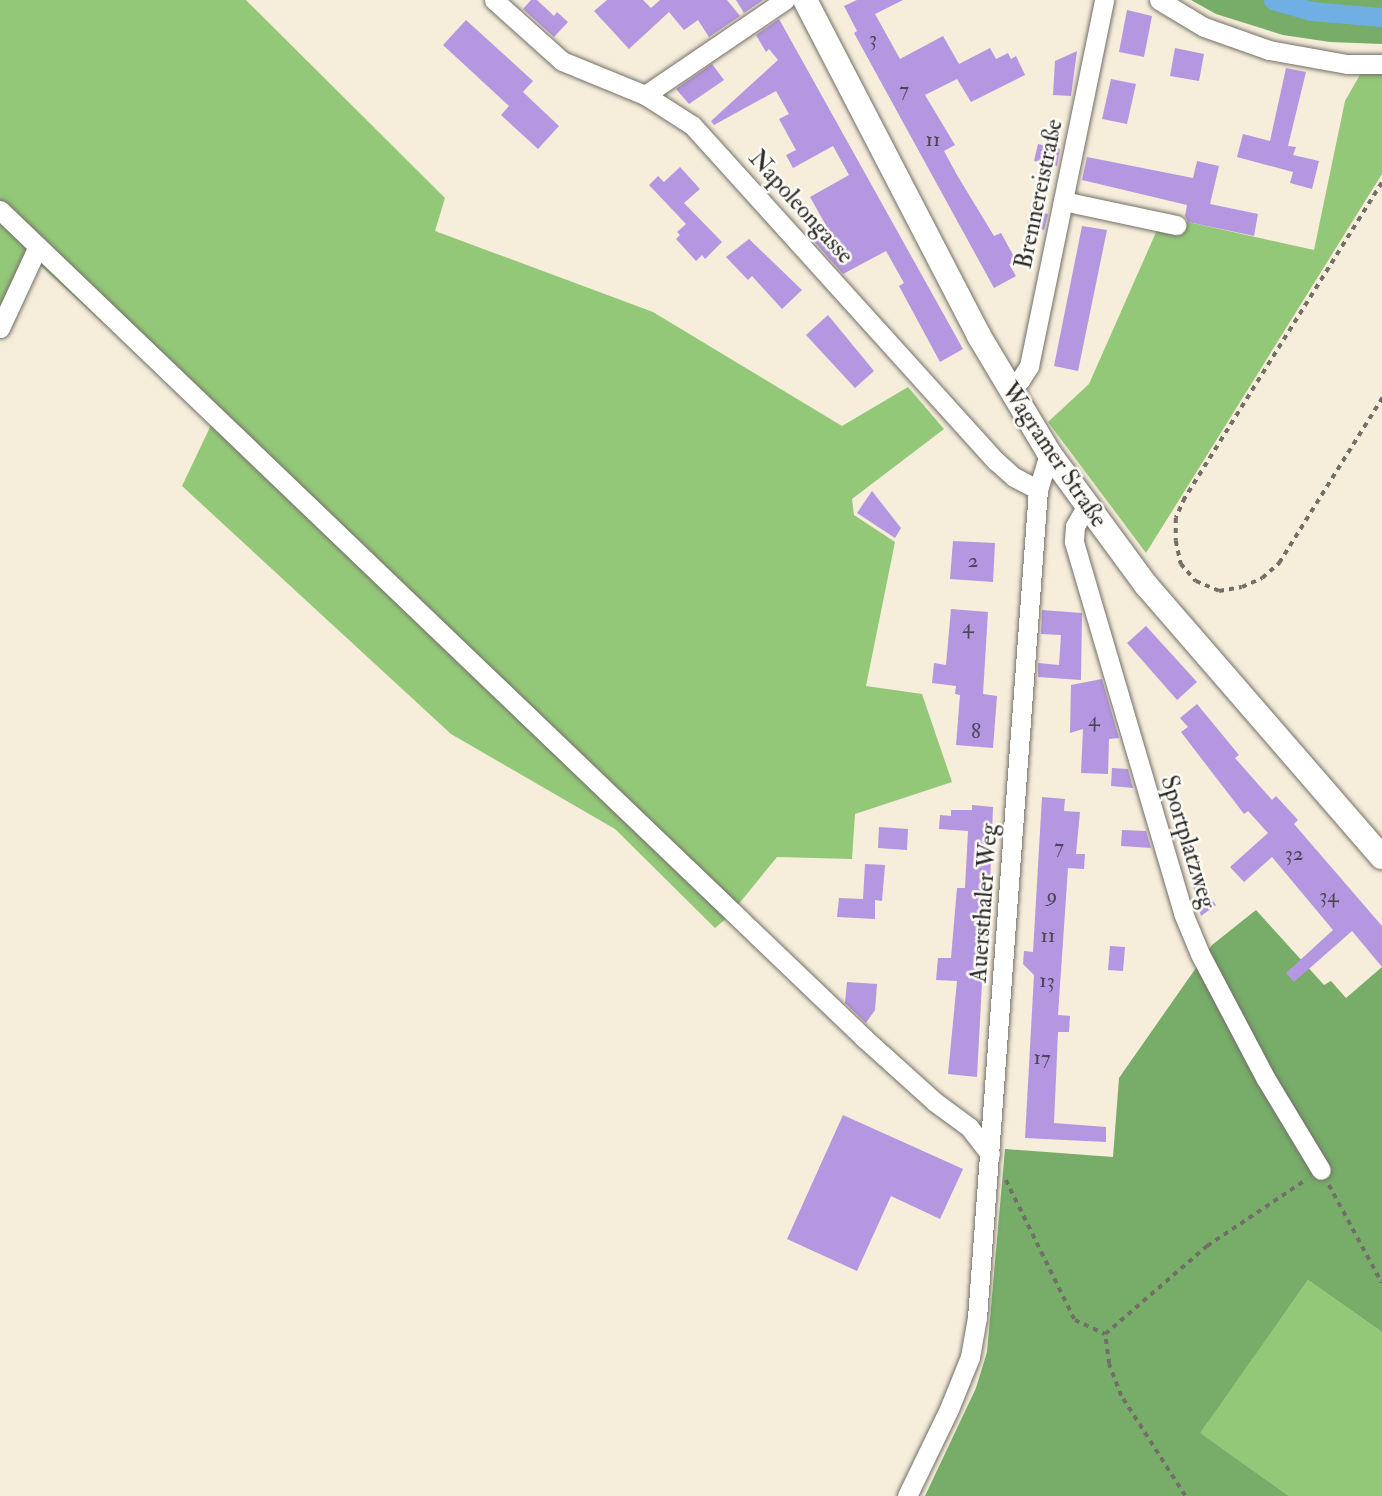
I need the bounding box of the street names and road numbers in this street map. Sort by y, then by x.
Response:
street label: Brennereistraße [1009,116,1069,272]
street label: Napoleongasse [743,144,859,270]
street label: Wagramer Straße [995,377,1113,533]
street label: Sportplatzweg [1154,772,1222,912]
street label: Auersthaler Weg [964,823,1004,983]

